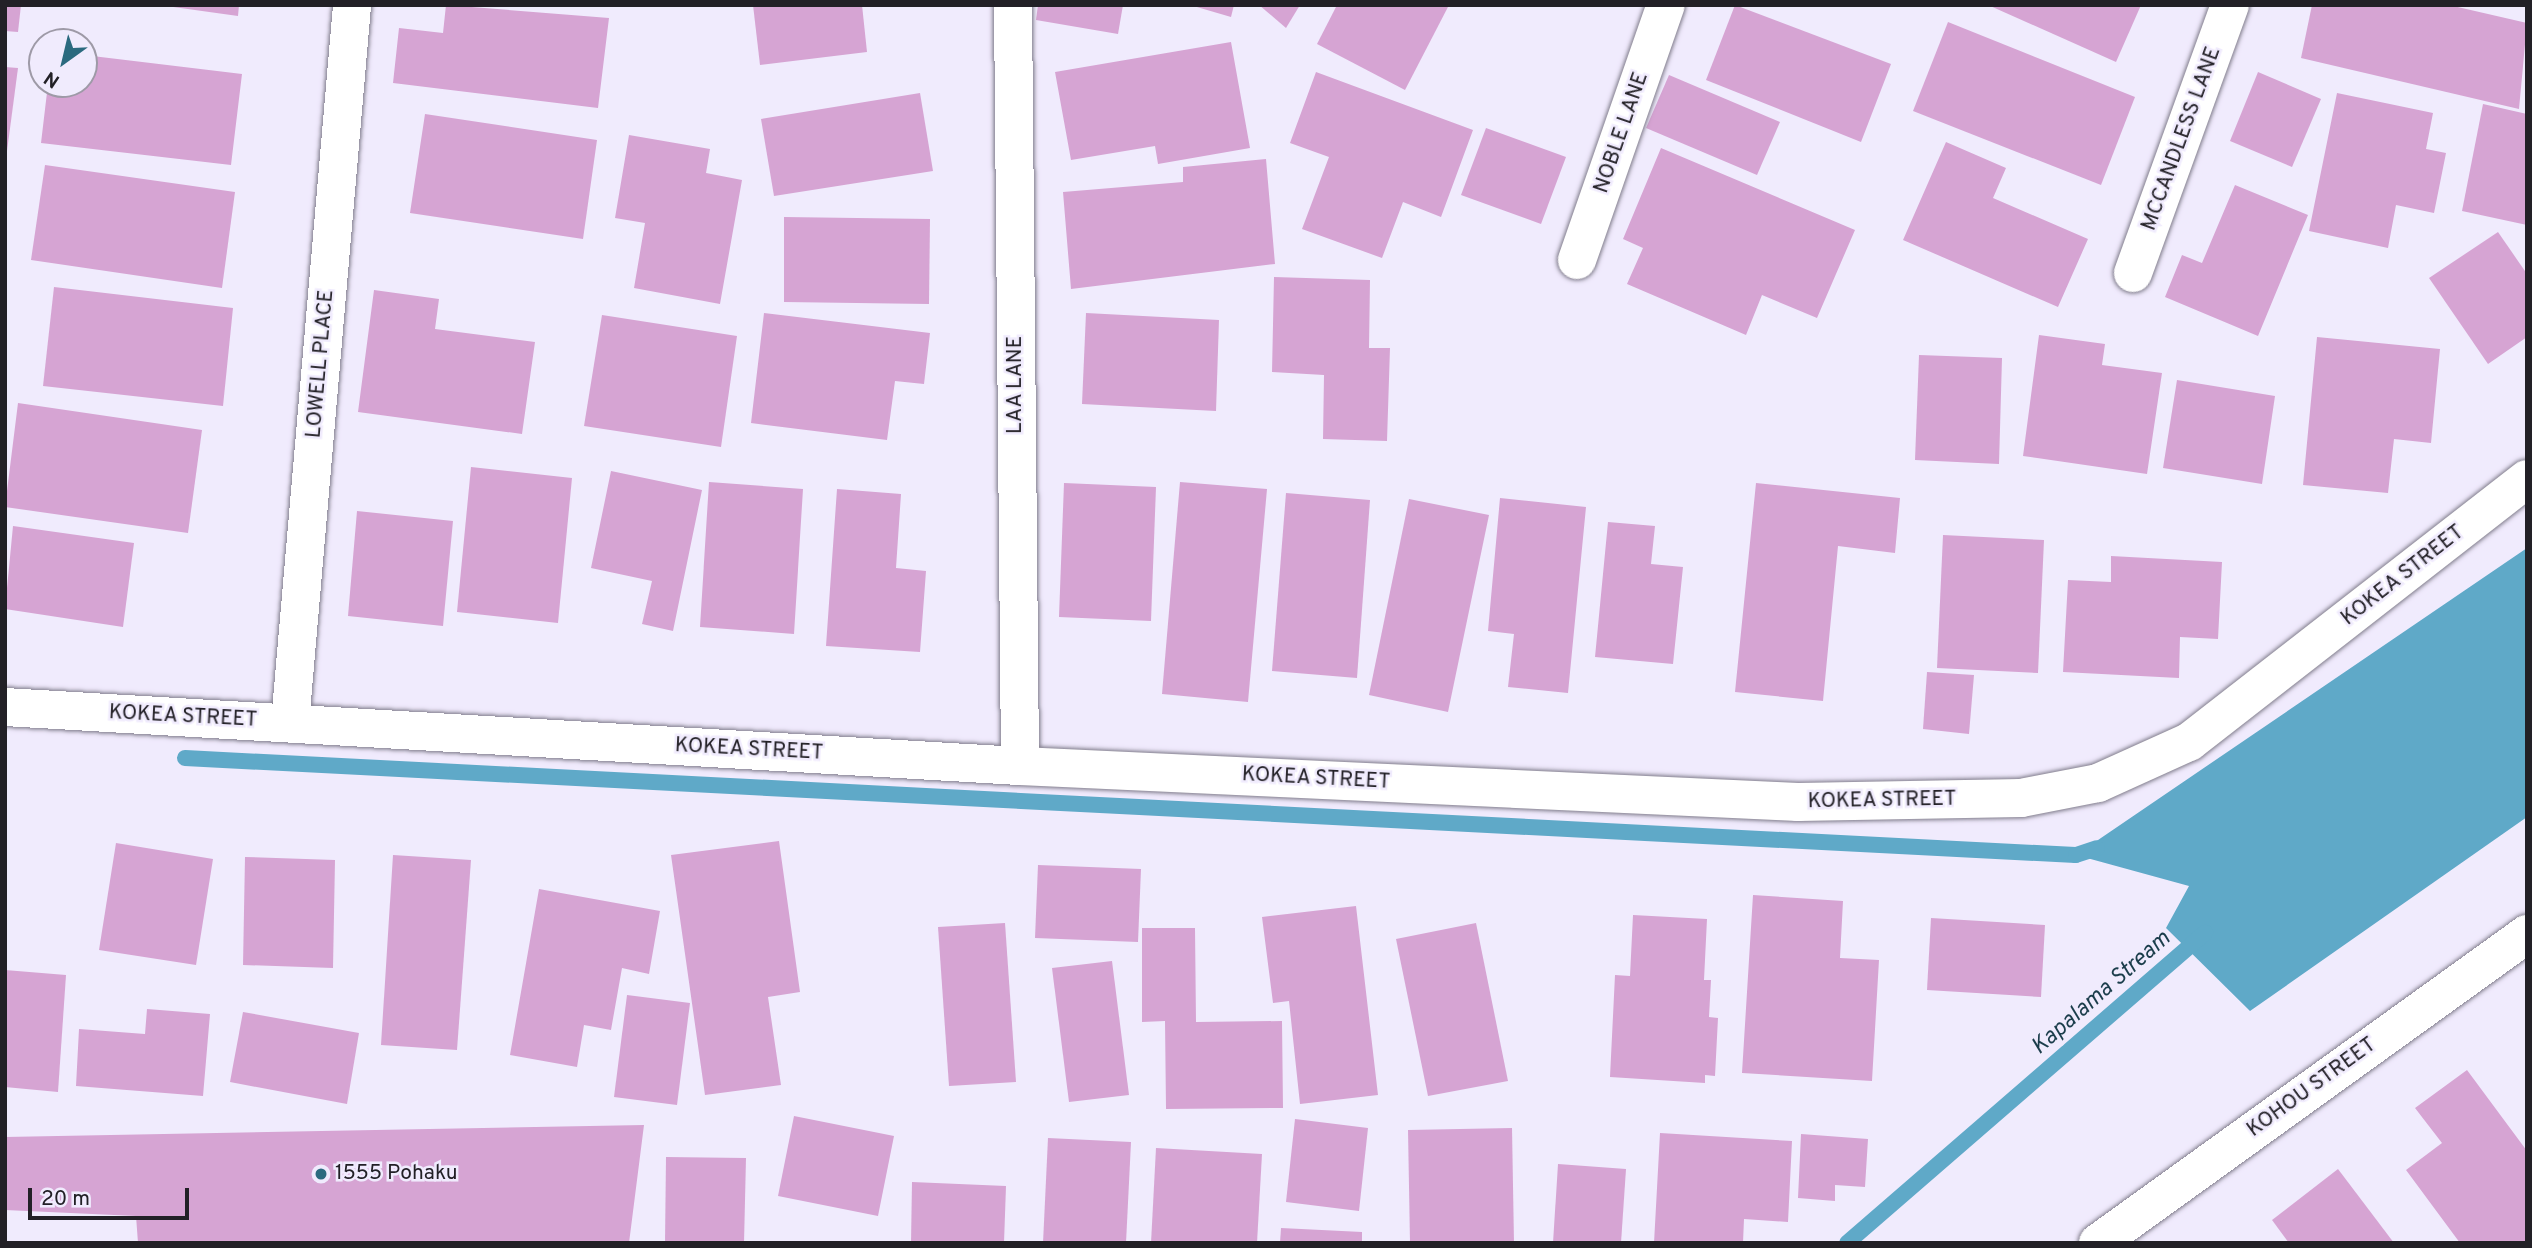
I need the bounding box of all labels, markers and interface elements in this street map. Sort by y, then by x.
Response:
north arrow [28,28,98,98]
street label: MCCANDLESS LANE [2137,44,2227,234]
text: N [40,65,65,93]
street label: NOBLE LANE [1590,69,1654,197]
street label: LOWELL PLACE [302,289,340,439]
street label: LAA LANE [1003,335,1029,435]
street label: KOKEA STREET [2336,520,2470,632]
street label: KOKEA STREET [108,701,258,733]
street label: KOKEA STREET [674,734,824,766]
street label: KOKEA STREET [1241,763,1391,795]
street label: KOKEA STREET [1807,787,1957,815]
water label: Kapalama Stream [2027,926,2177,1062]
street label: KOHOU STREET [2243,1033,2381,1143]
place label: 1555 Pohaku [335,1161,458,1187]
marker: 1555 Pohaku [313,1166,329,1182]
scale bar [32,1174,192,1218]
text: 20 m [41,1186,90,1213]

